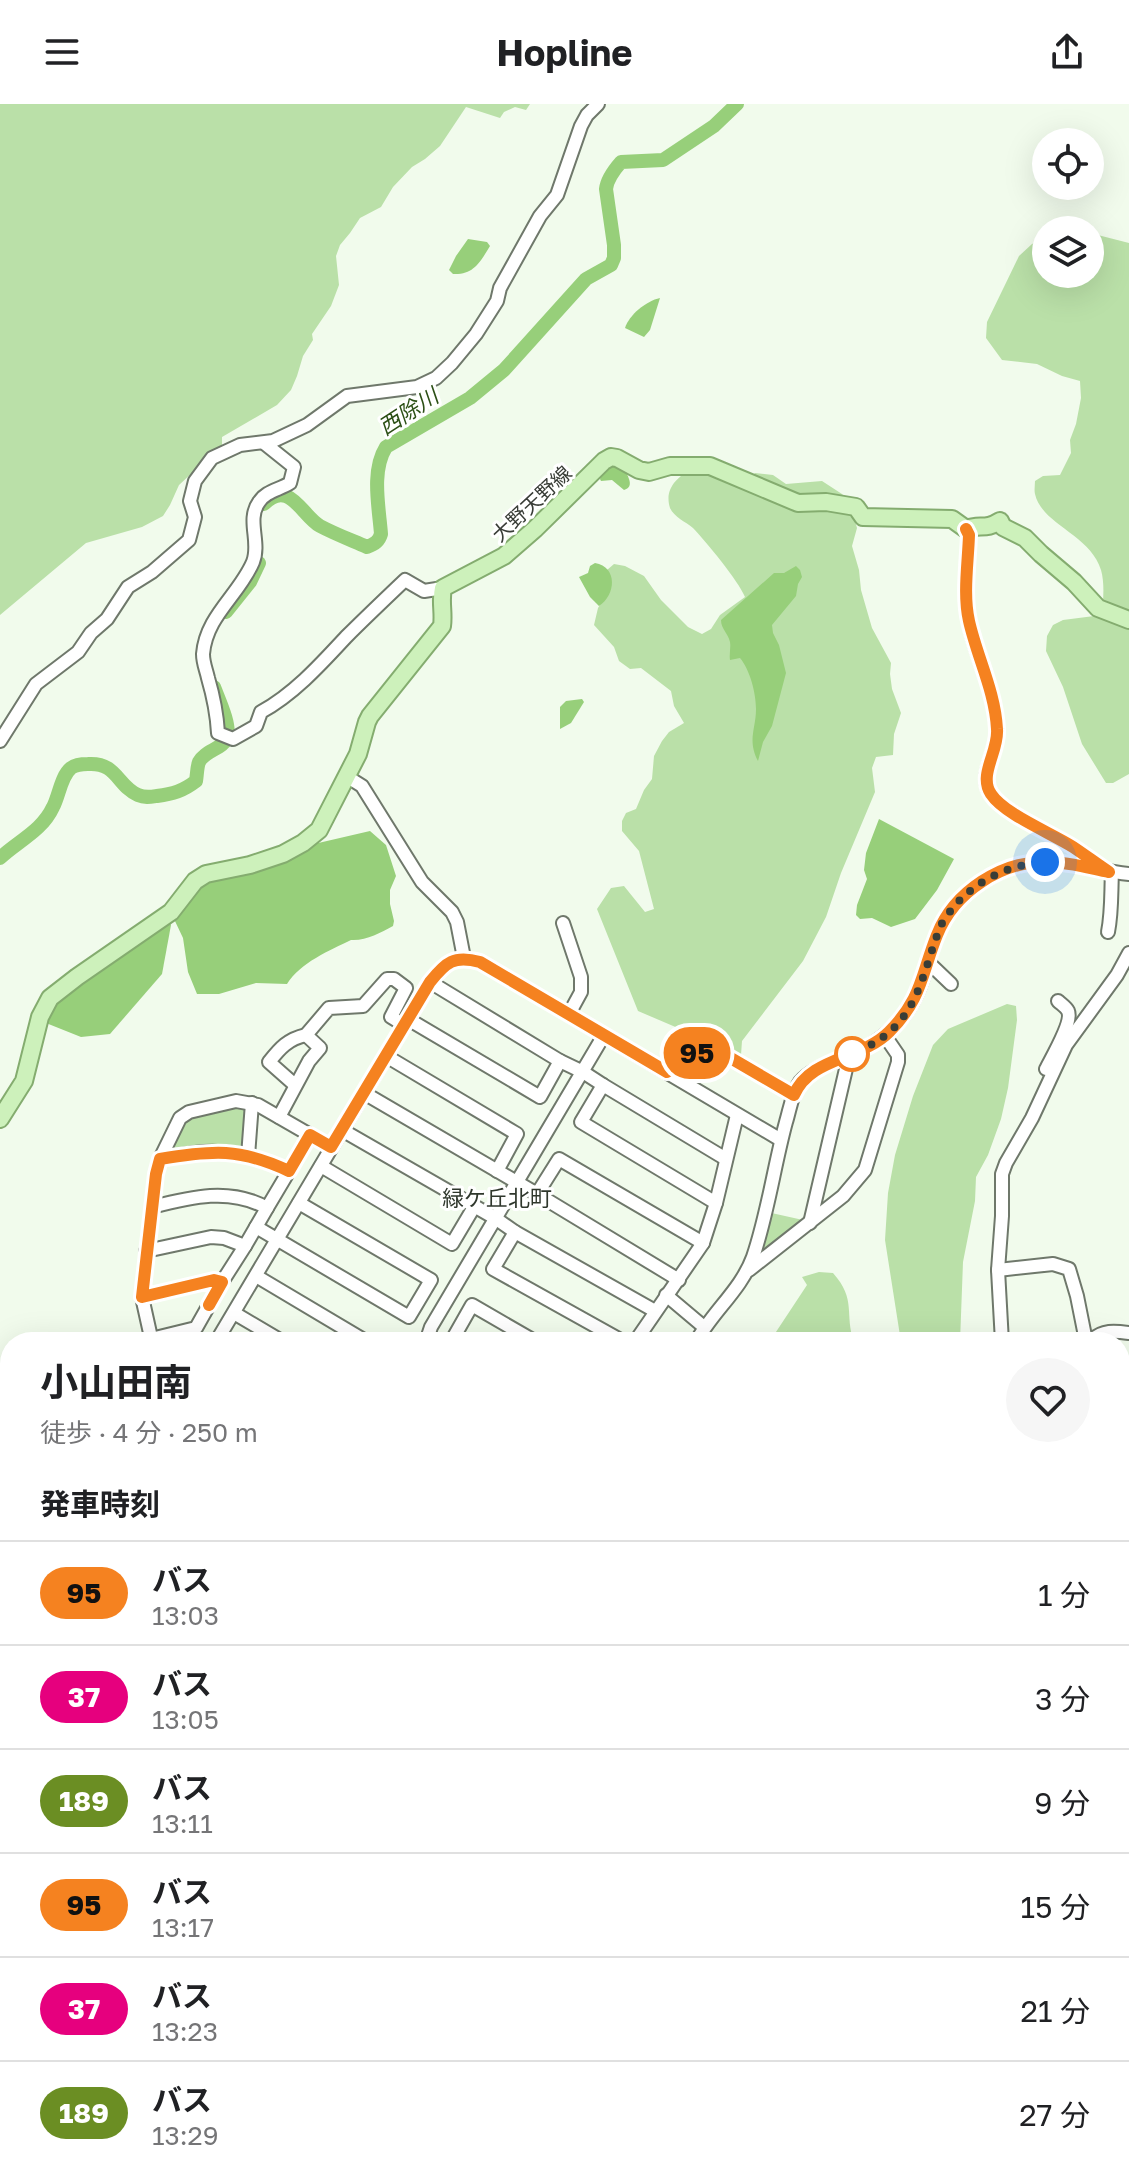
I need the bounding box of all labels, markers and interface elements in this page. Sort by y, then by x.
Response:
icon: menu [40,30,84,74]
icon: share [1045,30,1089,74]
text: Hopline [496,31,633,74]
map controls [1032,128,1104,288]
button: locate [1032,128,1104,200]
button: layers [1032,216,1104,288]
water label: 西除川 [373,381,445,440]
street label: 大野天野線 [486,460,576,546]
your location [1025,842,1065,882]
line badge: 95 [661,1027,733,1079]
text: 95 [680,1036,714,1069]
unlabelled marker [835,1037,869,1071]
district label: 緑ケ丘北町 [442,1184,552,1211]
button: heart [1006,1358,1090,1442]
text: 小山田南 [40,1359,192,1404]
text: 徒歩 · 4 分 · 250 m [40,1417,258,1448]
text: 発車時刻 [40,1486,160,1522]
text: バス [152,1562,212,1598]
text: 95 [67,1576,101,1609]
text: 1 分 [1038,1577,1090,1613]
text: 13:03 [152,1600,219,1631]
text: バス [152,1666,212,1702]
text: 37 [68,1680,100,1713]
text: 3 分 [1035,1681,1090,1717]
text: 13:05 [152,1704,219,1735]
text: バス [152,1770,212,1806]
text: 189 [59,1784,109,1817]
text: 9 分 [1034,1785,1090,1821]
text: 13:11 [152,1808,213,1839]
text: バス [152,1874,212,1910]
text: 95 [67,1888,101,1921]
text: 15 分 [1021,1889,1090,1925]
text: 13:17 [152,1912,214,1943]
text: バス [152,1978,212,2014]
text: 37 [68,1992,100,2025]
text: 21 分 [1021,1993,1090,2029]
text: 13:23 [152,2016,218,2047]
text: バス [152,2082,212,2118]
text: 189 [59,2096,109,2129]
text: 27 分 [1019,2097,1090,2133]
text: 13:29 [152,2120,218,2151]

